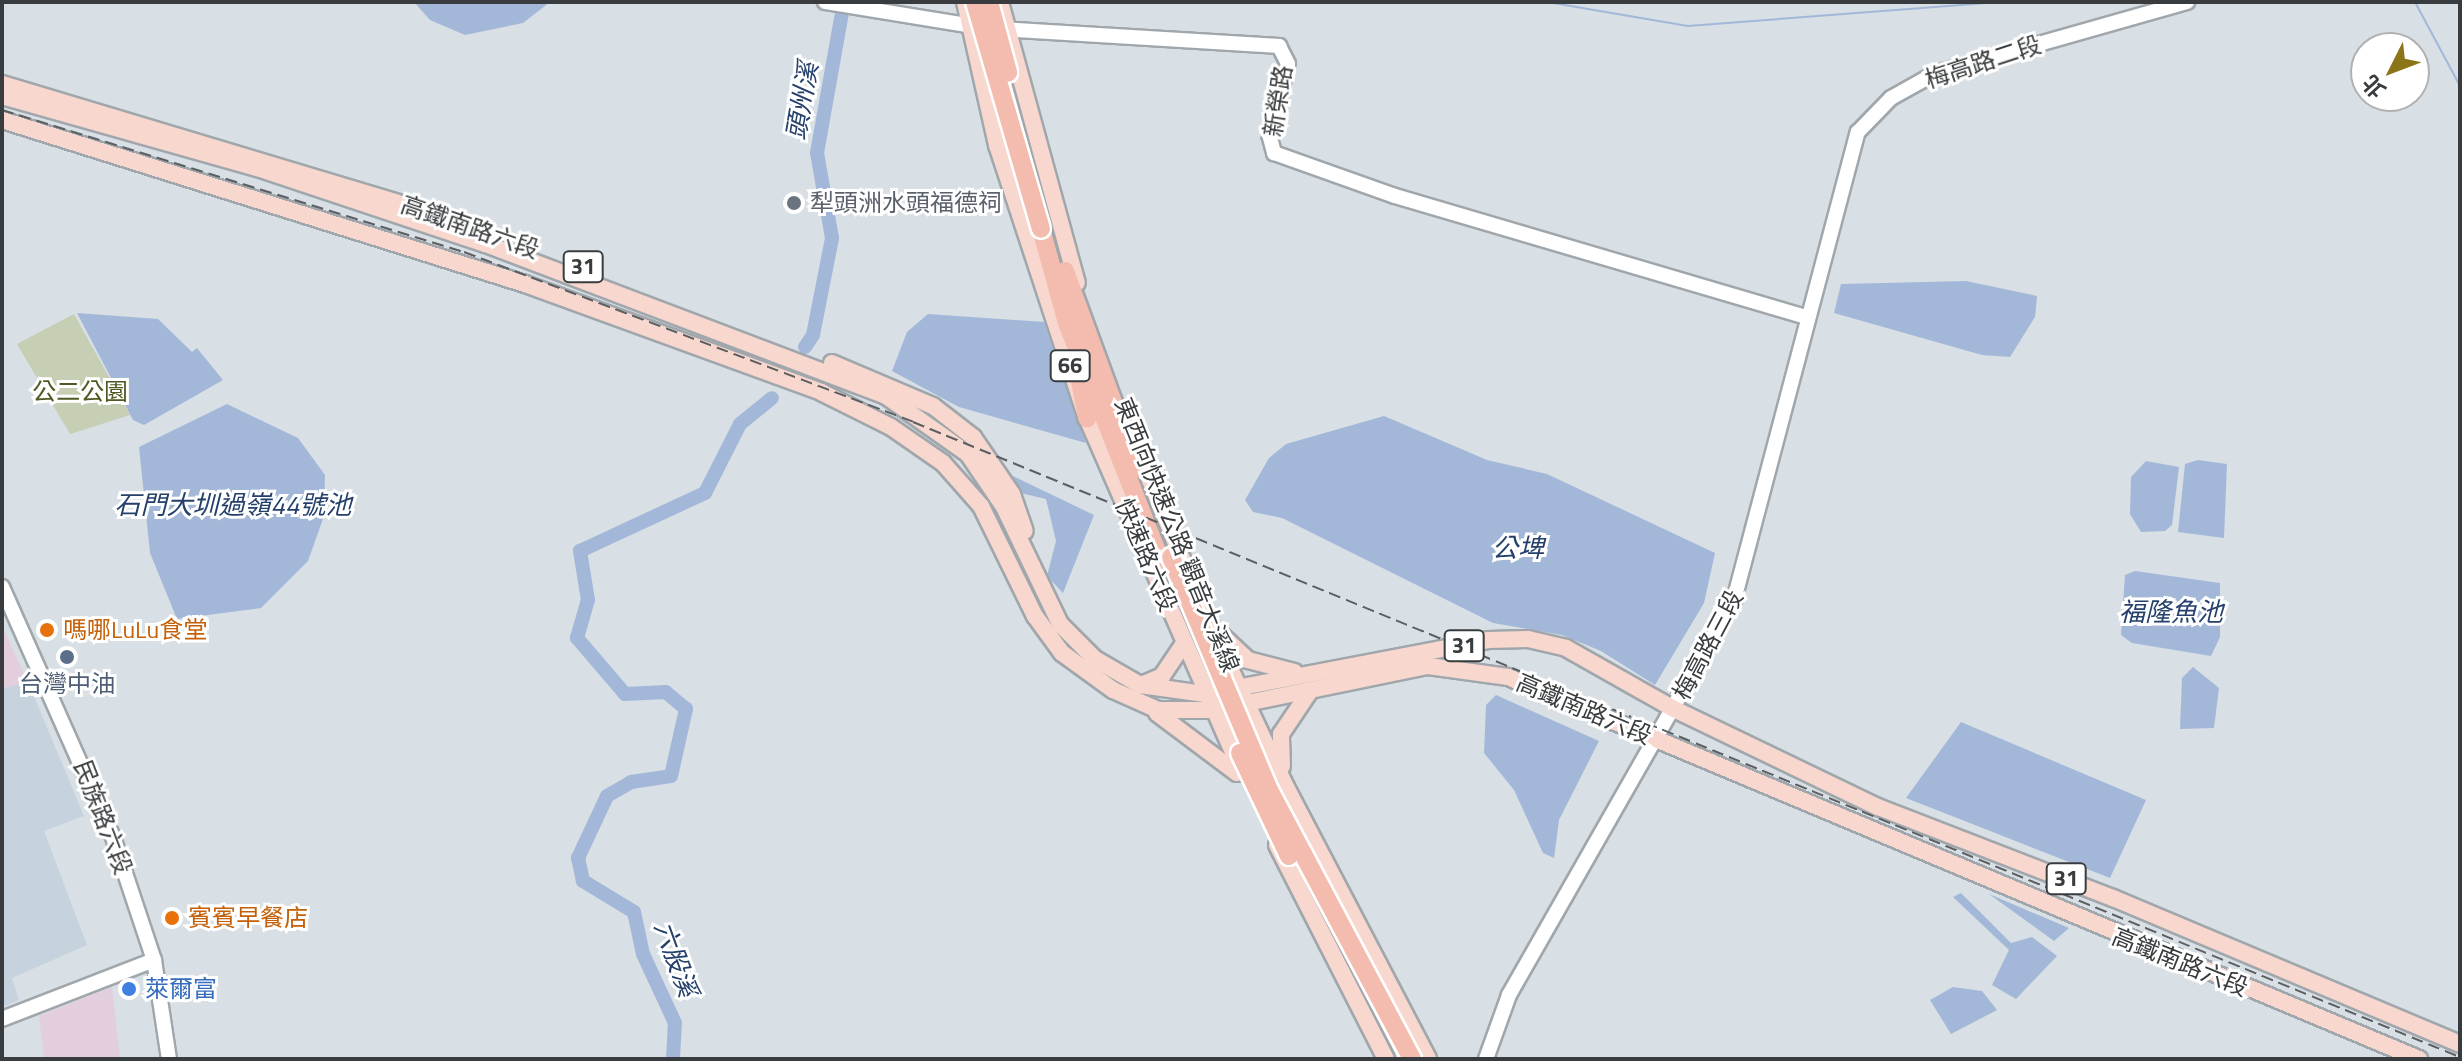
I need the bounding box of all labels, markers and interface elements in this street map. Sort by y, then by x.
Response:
street label: 梅高路二段 [1921,30,2045,94]
north arrow [2350,32,2430,112]
water label: 頭州溪 [780,60,824,142]
street label: 新榮路 [1258,63,1298,139]
text: 北 [2354,67,2394,106]
place label: 犁頭洲水頭福德祠 [810,189,1002,217]
street label: 高鐵南路六段 [397,190,543,264]
marker: 犁頭洲水頭福德祠 [785,194,803,212]
road number: 31 [561,249,605,285]
road number: 66 [1048,348,1092,384]
park label: 公二公園 [32,378,128,406]
street label: 東西向快速公路 觀音大溪線 [1109,394,1245,676]
water label: 石門大圳過嶺44號池 [114,489,352,521]
street label: 快速路六段 [1109,494,1183,616]
water label: 公埤 [1492,532,1544,564]
street label: 梅高路三段 [1667,585,1749,705]
water label: 福隆魚池 [2119,596,2223,628]
place label: 嗎哪LuLu食堂 [63,616,207,644]
marker: 嗎哪LuLu食堂 [38,621,56,639]
road number: 31 [1442,628,1486,664]
marker: 台灣中油 [58,648,76,666]
street label: 高鐵南路六段 [1512,668,1656,750]
place label: 台灣中油 [19,670,115,698]
street label: 民族路六段 [68,756,138,878]
road number: 31 [2044,861,2088,897]
place label: 賓賓早餐店 [188,904,308,932]
marker: 賓賓早餐店 [163,909,181,927]
water label: 六股溪 [648,917,704,1001]
street label: 高鐵南路六段 [2108,922,2252,1002]
place label: 萊爾富 [145,975,217,1003]
marker: 萊爾富 [120,980,138,998]

